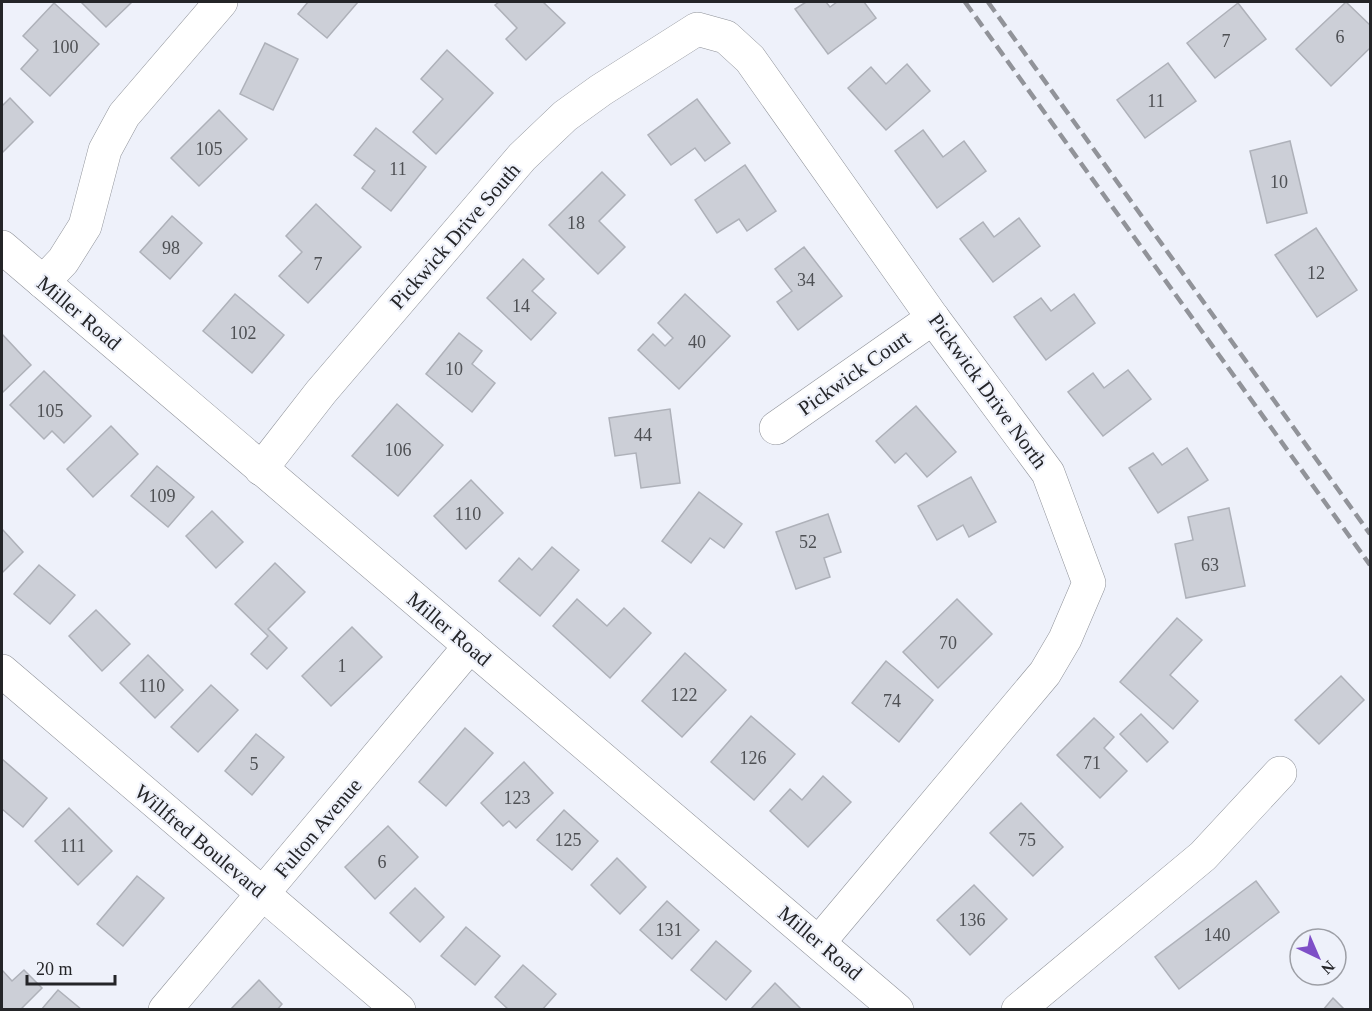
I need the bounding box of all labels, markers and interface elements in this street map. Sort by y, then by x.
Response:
house number: 6 [1336,27,1345,47]
house number: 7 [1222,31,1231,51]
house number: 100 [52,37,79,57]
house number: 11 [1147,91,1165,111]
house number: 105 [196,139,223,159]
street label: Pickwick Drive South [385,158,525,314]
house number: 11 [389,159,407,179]
house number: 10 [1270,172,1288,192]
house number: 18 [567,213,585,233]
house number: 98 [162,238,180,258]
house number: 7 [314,254,323,274]
house number: 12 [1307,263,1325,283]
house number: 34 [797,270,815,290]
street label: Miller Road [32,271,126,355]
house number: 14 [512,296,530,316]
street label: Pickwick Drive North [924,309,1053,473]
house number: 102 [230,323,257,343]
street label: Pickwick Court [793,325,915,420]
house number: 40 [688,332,706,352]
house number: 10 [445,359,463,379]
house number: 105 [37,401,64,421]
house number: 44 [634,425,652,445]
house number: 106 [385,440,412,460]
house number: 109 [149,486,176,506]
house number: 110 [455,504,481,524]
house number: 52 [799,532,817,552]
house number: 63 [1201,555,1219,575]
street label: Miller Road [402,587,496,671]
house number: 70 [939,633,957,653]
house number: 1 [338,656,347,676]
house number: 110 [139,676,165,696]
house number: 122 [671,685,698,705]
house number: 74 [883,691,901,711]
house number: 126 [740,748,767,768]
house number: 71 [1083,753,1101,773]
house number: 5 [250,754,259,774]
street label: Fulton Avenue [269,773,367,883]
street label: Willfred Boulevard [130,779,271,903]
house number: 123 [504,788,531,808]
house number: 125 [555,830,582,850]
house number: 75 [1018,830,1036,850]
house number: 111 [60,836,86,856]
house number: 6 [378,852,387,872]
street label: Miller Road [773,901,867,985]
house number: 136 [959,910,986,930]
house number: 131 [656,920,683,940]
house number: 140 [1204,925,1231,945]
north arrow [1288,927,1348,987]
scale bar [27,948,116,986]
text: N [1318,957,1338,978]
text: 20 m [36,959,73,979]

